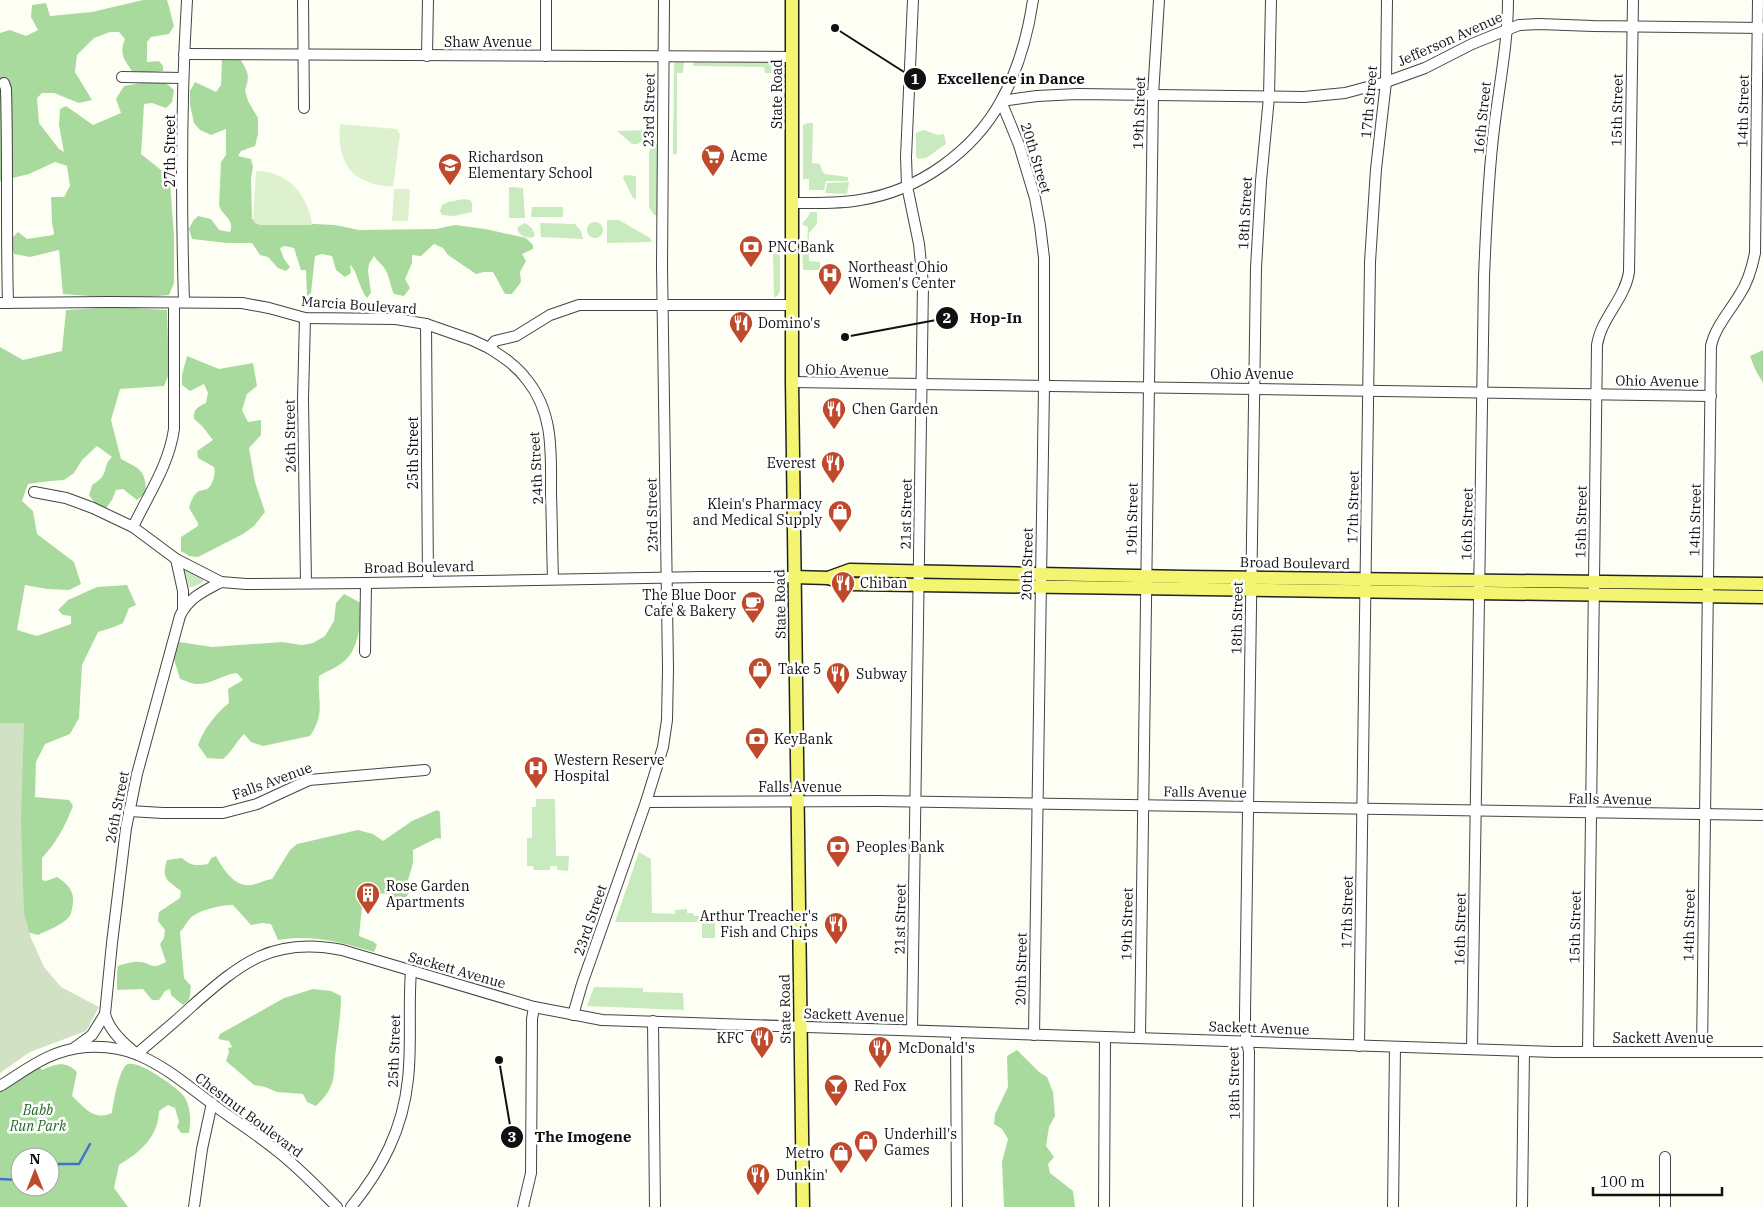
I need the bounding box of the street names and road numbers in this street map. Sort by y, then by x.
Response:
street label: Jefferson Avenue [1395,8,1505,70]
street label: Shaw Avenue [444,33,532,51]
street label: State Road [768,59,786,129]
street label: 17th Street [1357,65,1381,139]
street label: 23rd Street [639,73,659,147]
street label: 15th Street [1607,73,1627,147]
street label: 14th Street [1733,74,1753,148]
street label: 19th Street [1129,76,1149,150]
street label: 16th Street [1469,81,1495,155]
street label: 27th Street [161,114,179,188]
street label: 20th Street [1017,120,1055,196]
street label: 18th Street [1234,176,1256,250]
street label: Marcia Boulevard [301,292,418,318]
street label: Ohio Avenue [805,360,889,380]
street label: Ohio Avenue [1210,365,1294,383]
street label: Ohio Avenue [1615,371,1699,391]
street label: 26th Street [280,399,300,473]
street label: 25th Street [404,416,422,490]
street label: 24th Street [525,431,547,505]
street label: 17th Street [1343,470,1363,544]
street label: 23rd Street [642,478,662,552]
street label: 21st Street [896,478,916,550]
street label: 19th Street [1122,482,1142,556]
street label: 14th Street [1685,483,1705,557]
street label: 15th Street [1571,485,1591,559]
street label: 16th Street [1457,487,1477,561]
street label: 20th Street [1017,527,1037,601]
street label: Broad Boulevard [1240,553,1351,573]
street label: Broad Boulevard [364,557,475,577]
street label: State Road [770,568,790,639]
street label: 18th Street [1227,581,1247,655]
street label: Falls Avenue [230,758,314,804]
street label: 26th Street [101,769,133,845]
street label: Falls Avenue [758,778,842,796]
street label: Falls Avenue [1163,782,1247,802]
street label: Falls Avenue [1568,789,1652,809]
street label: 17th Street [1337,875,1357,949]
street label: 23rd Street [569,882,611,958]
street label: 21st Street [890,883,910,955]
street label: 19th Street [1117,887,1137,961]
street label: 14th Street [1679,888,1699,962]
street label: 15th Street [1565,890,1585,964]
street label: 16th Street [1450,892,1470,966]
street label: 20th Street [1011,932,1031,1006]
street label: Sackett Avenue [406,947,508,993]
street label: State Road [775,973,795,1044]
street label: Sackett Avenue [803,1004,905,1026]
street label: 25th Street [384,1014,404,1088]
street label: Sackett Avenue [1208,1017,1310,1039]
street label: Sackett Avenue [1613,1029,1713,1047]
street label: 18th Street [1224,1046,1244,1120]
street label: Chestnut Boulevard [192,1069,307,1162]

